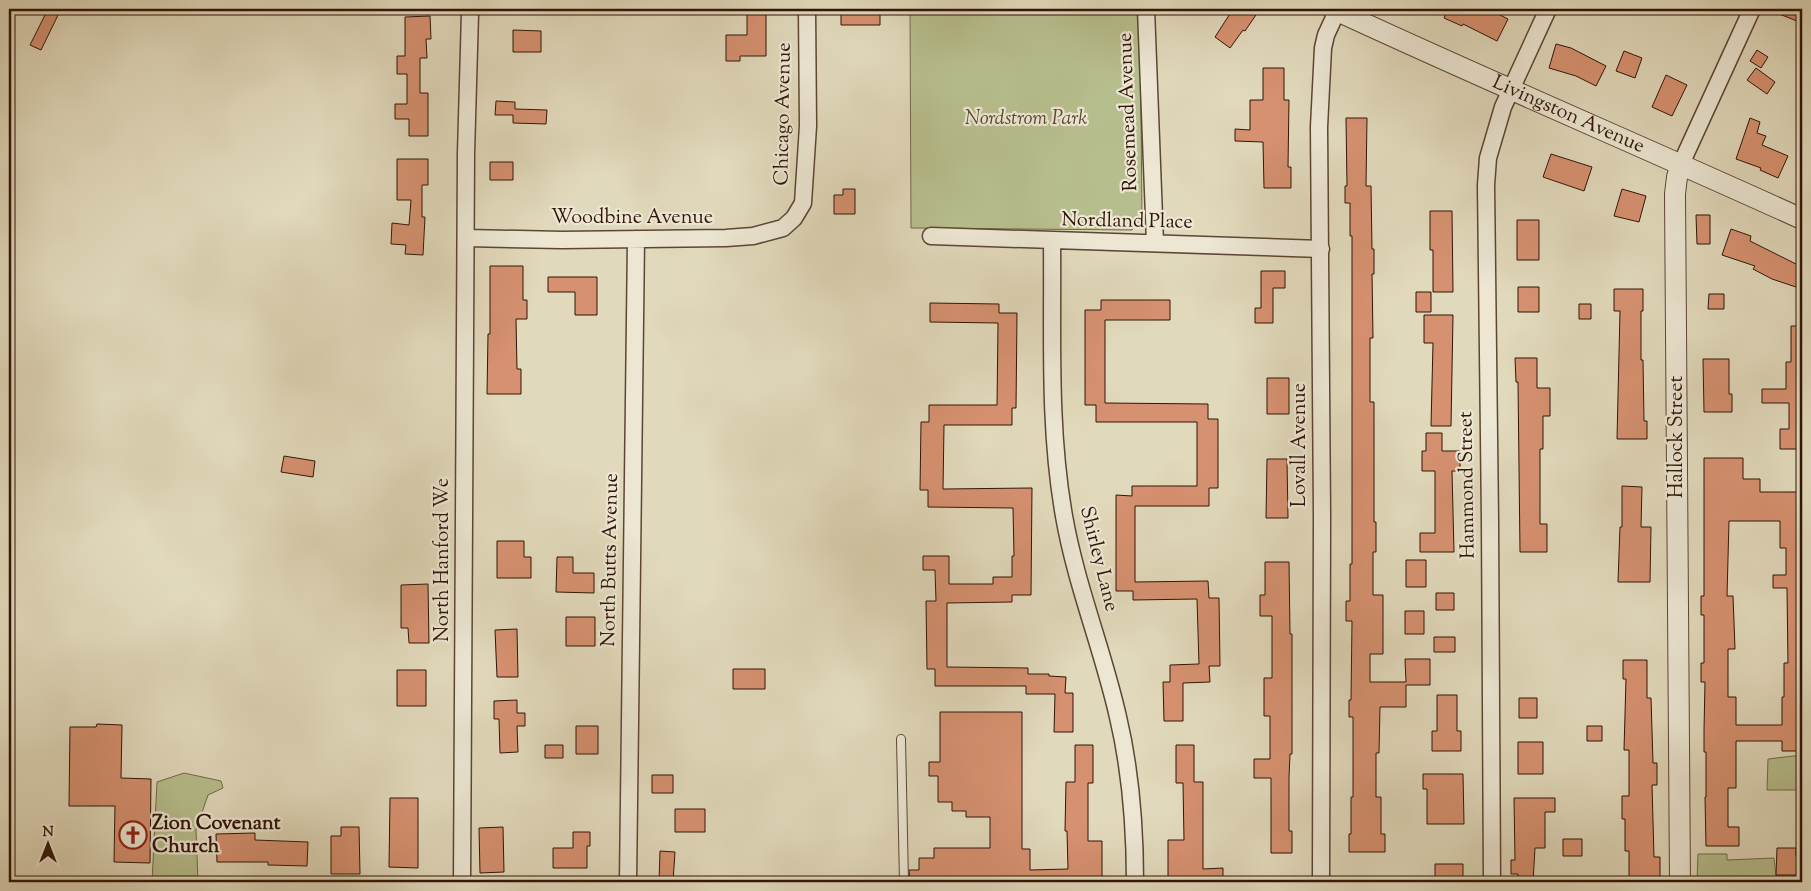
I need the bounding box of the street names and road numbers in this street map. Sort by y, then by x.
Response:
street label: Rosemead Avenue [1112,32,1146,192]
street label: Chicago Avenue [768,42,800,186]
street label: Livingston Avenue [1487,68,1649,161]
street label: Woodbine Avenue [551,204,713,233]
street label: Nordland Place [1061,206,1193,238]
street label: Hallock Street [1663,376,1692,498]
street label: Lovall Avenue [1286,383,1315,507]
street label: Hammond Street [1452,411,1484,559]
street label: North Butts Avenue [595,473,627,647]
street label: North Hanford We [429,478,458,642]
street label: Shirley Lane [1071,503,1125,615]

